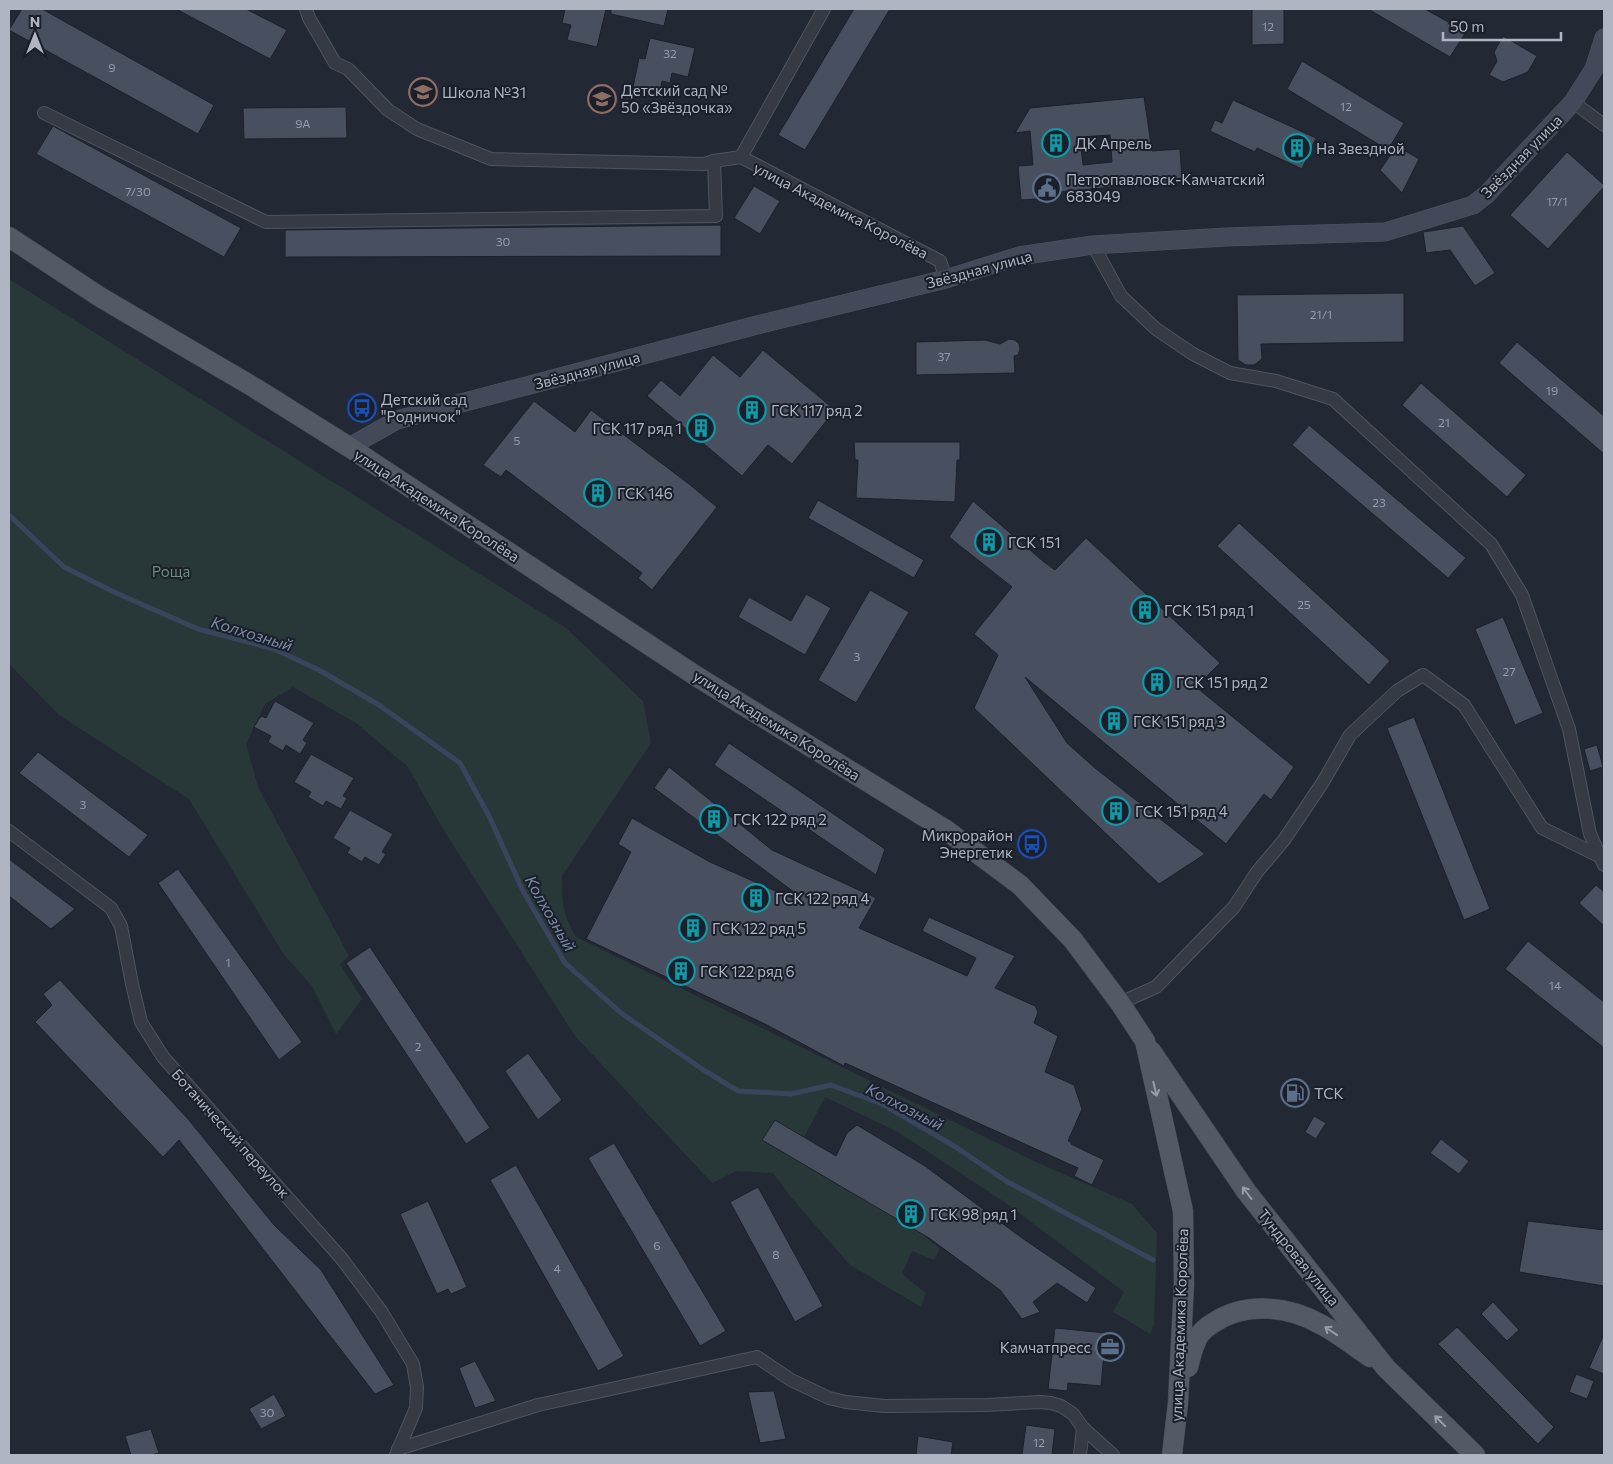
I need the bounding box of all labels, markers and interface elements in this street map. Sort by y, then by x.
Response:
north arrow [10,10,60,60]
scale bar [1443,10,1560,42]
text: N [30,13,40,30]
text: 50 m [1450,17,1484,35]
house number: 12 [1262,19,1274,33]
house number: 32 [663,46,677,60]
house number: 9 [108,60,116,74]
school or university icon: Школа №31 [408,77,438,107]
place label: Детский сад № 50 «Звёздочка» [621,81,733,116]
place label: Школа №31 [442,83,526,101]
school or university icon: Детский сад № 50 «Звёздочка» [587,84,617,114]
house number: 12 [1340,99,1352,113]
street label: Звёздная улица [1477,111,1565,201]
house number: 9А [295,116,311,130]
building icon: ДК Апрель [1041,128,1071,158]
building icon: На Звездной [1282,133,1312,163]
place label: ДК Апрель [1075,134,1152,152]
place label: На Звездной [1316,139,1405,157]
street label: улица Академика Королёва [751,158,931,262]
place label: Петропавловск-Камчатский 683049 [1066,170,1265,205]
public building icon: Петропавловск-Камчатский 683049 [1032,173,1062,203]
house number: 7/30 [125,184,151,198]
house number: 17/1 [1546,194,1568,208]
house number: 30 [496,234,511,248]
street label: Звёздная улица [924,246,1034,292]
house number: 21/1 [1310,307,1332,321]
street label: Звёздная улица [532,347,642,393]
house number: 37 [937,349,951,363]
house number: 19 [1546,383,1558,397]
place label: Детский сад "Родничок" [381,390,467,425]
bus stop icon: Детский сад "Родничок" [347,393,377,423]
building icon: ГСК 117 ряд 2 [737,395,767,425]
place label: ГСК 117 ряд 2 [771,401,862,419]
building icon: ГСК 117 ряд 1 [686,413,716,443]
house number: 21 [1438,415,1450,429]
place label: ГСК 117 ряд 1 [592,419,682,437]
house number: 5 [514,433,521,447]
street label: улица Академика Королёва [351,445,523,565]
building icon: ГСК 146 [583,478,613,508]
place label: ГСК 146 [617,484,673,502]
house number: 23 [1372,495,1386,509]
building icon: ГСК 151 [974,527,1004,557]
place label: ГСК 151 [1008,533,1061,551]
park label: Роща [152,562,190,580]
building icon: ГСК 151 ряд 1 [1130,595,1160,625]
house number: 25 [1297,597,1311,611]
place label: ГСК 151 ряд 1 [1164,601,1254,619]
water label: Колхозный [209,612,295,654]
house number: 3 [854,649,861,663]
house number: 27 [1503,664,1515,678]
street label: улица Академика Королёва [690,666,864,784]
building icon: ГСК 151 ряд 2 [1142,667,1172,697]
place label: ГСК 151 ряд 2 [1176,673,1268,691]
building icon: ГСК 151 ряд 3 [1099,706,1129,736]
place label: ГСК 151 ряд 3 [1133,712,1225,730]
building icon: ГСК 151 ряд 4 [1101,796,1131,826]
house number: 3 [80,797,87,811]
place label: ГСК 151 ряд 4 [1135,802,1228,820]
building icon: ГСК 122 ряд 2 [699,804,729,834]
place label: ГСК 122 ряд 2 [733,810,827,828]
place label: Микрорайон Энергетик [922,826,1013,861]
bus stop icon: Микрорайон Энергетик [1017,829,1047,859]
water label: Колхозный [522,872,580,954]
building icon: ГСК 122 ряд 4 [741,883,771,913]
place label: ГСК 122 ряд 4 [775,889,869,907]
building icon: ГСК 122 ряд 5 [678,913,708,943]
place label: ГСК 122 ряд 5 [712,919,806,937]
house number: 1 [225,955,231,969]
building icon: ГСК 122 ряд 6 [666,956,696,986]
place label: ГСК 122 ряд 6 [700,962,795,980]
house number: 14 [1549,978,1561,992]
house number: 2 [415,1039,422,1053]
street label: Ботанический переулок [168,1065,294,1201]
water label: Колхозный [863,1078,947,1134]
fuel station icon: ТСК [1280,1078,1310,1108]
one-way arrow [1151,1080,1160,1096]
place label: ТСК [1314,1084,1343,1102]
one-way arrow [1242,1187,1253,1200]
building icon: ГСК 98 ряд 1 [896,1199,926,1229]
place label: ГСК 98 ряд 1 [930,1205,1017,1223]
street label: Тундровая улица [1255,1205,1343,1309]
street label: улица Академика Королёва [1167,1228,1191,1422]
house number: 6 [653,1238,661,1252]
house number: 8 [772,1247,780,1261]
house number: 4 [553,1261,561,1275]
one-way arrow [1325,1326,1339,1336]
office icon: Камчатпресс [1095,1332,1125,1362]
place label: Камчатпресс [1000,1338,1091,1356]
house number: 30 [260,1405,275,1419]
one-way arrow [1434,1415,1447,1427]
house number: 12 [1033,1435,1045,1449]

